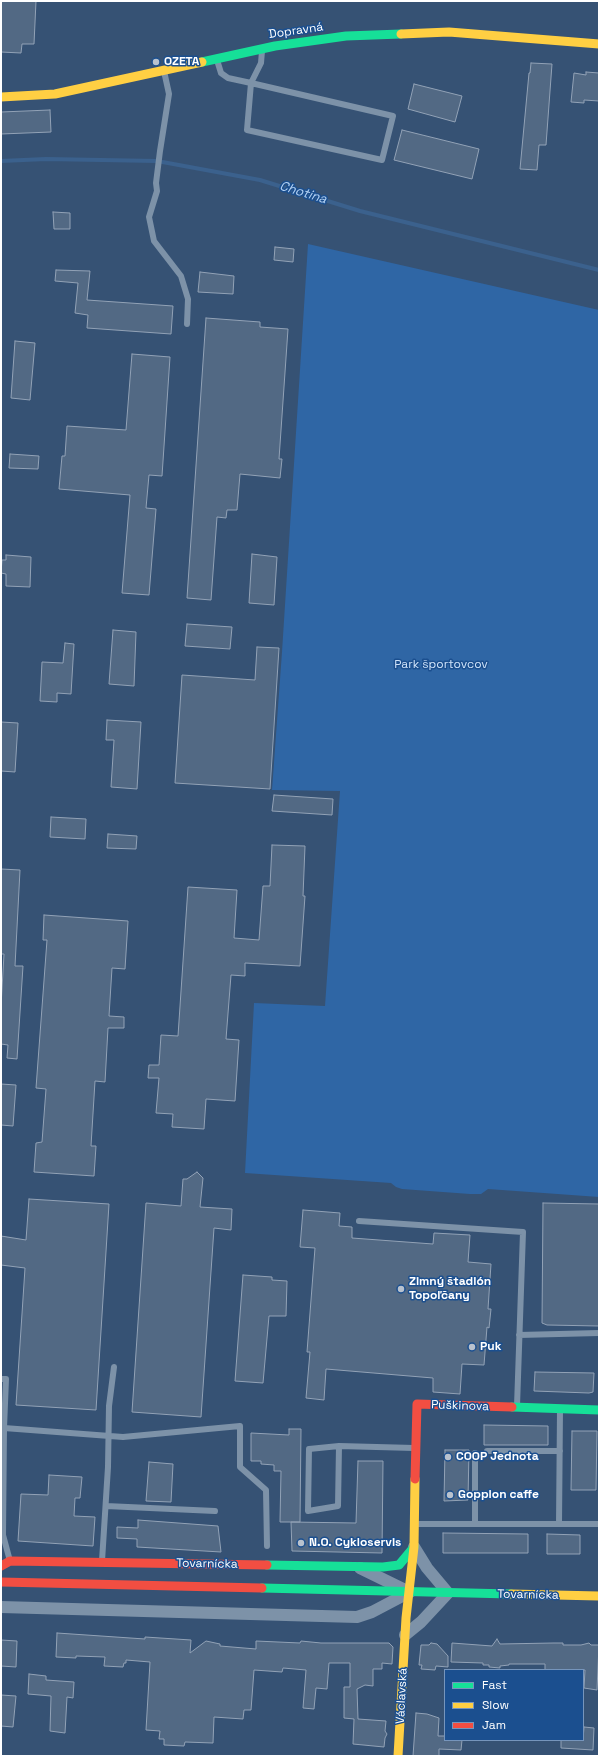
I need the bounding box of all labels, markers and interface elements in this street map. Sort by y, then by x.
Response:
street label: Dopravná [268,20,324,42]
place label: OZETA [164,55,199,69]
marker: OZETA [151,57,161,67]
water label: Chotina [277,178,329,208]
park label: Park športovcov [394,658,488,672]
place label: Zimný štadión Topoľčany [409,1275,491,1303]
marker: Zimný štadión Topoľčany [396,1284,406,1294]
place label: Puk [480,1340,501,1354]
marker: Puk [467,1342,477,1352]
street label: Puškinova [431,1398,489,1414]
place label: COOP Jednota [456,1450,539,1464]
marker: COOP Jednota [443,1452,453,1462]
place label: Goppion caffe [458,1488,539,1502]
marker: Goppion caffe [445,1490,455,1500]
place label: N.O. Cykloservis [309,1536,401,1550]
marker: N.O. Cykloservis [296,1538,306,1548]
street label: Tovarnícka [176,1556,238,1572]
street label: Tovarnícka [497,1587,559,1603]
street label: Václavská [393,1668,411,1724]
legend [444,1669,584,1741]
text: Fast [482,1677,507,1693]
text: Slow [482,1697,509,1713]
text: Jam [482,1717,506,1733]

